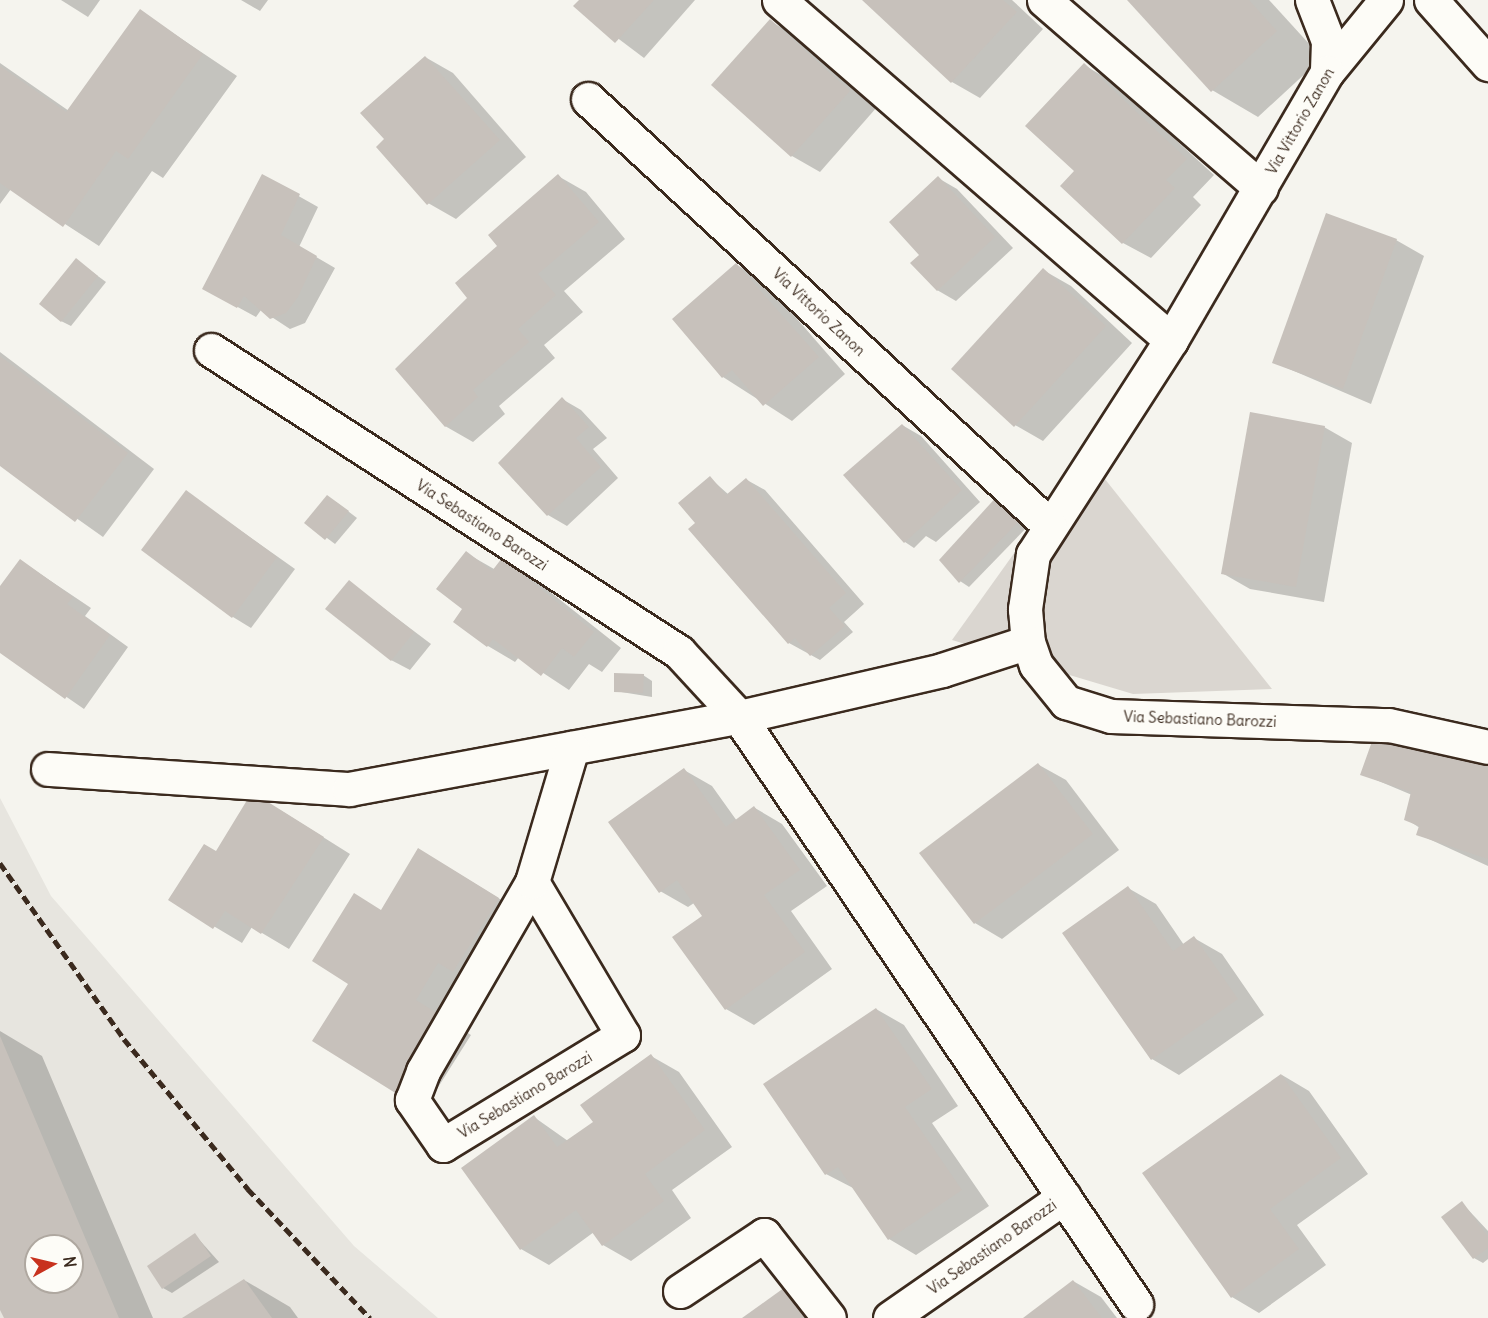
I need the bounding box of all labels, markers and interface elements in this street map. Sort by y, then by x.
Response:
street label: Via Vittorio Zanon [1262,64,1338,178]
street label: Via Vittorio Zanon [769,264,869,360]
street label: Via Sebastiano Barozzi [413,476,551,574]
street label: Via Sebastiano Barozzi [1123,707,1277,731]
street label: Via Sebastiano Barozzi [455,1048,595,1142]
street label: Via Sebastiano Barozzi [924,1196,1060,1298]
north arrow [24,1234,84,1294]
text: N [59,1255,81,1269]

